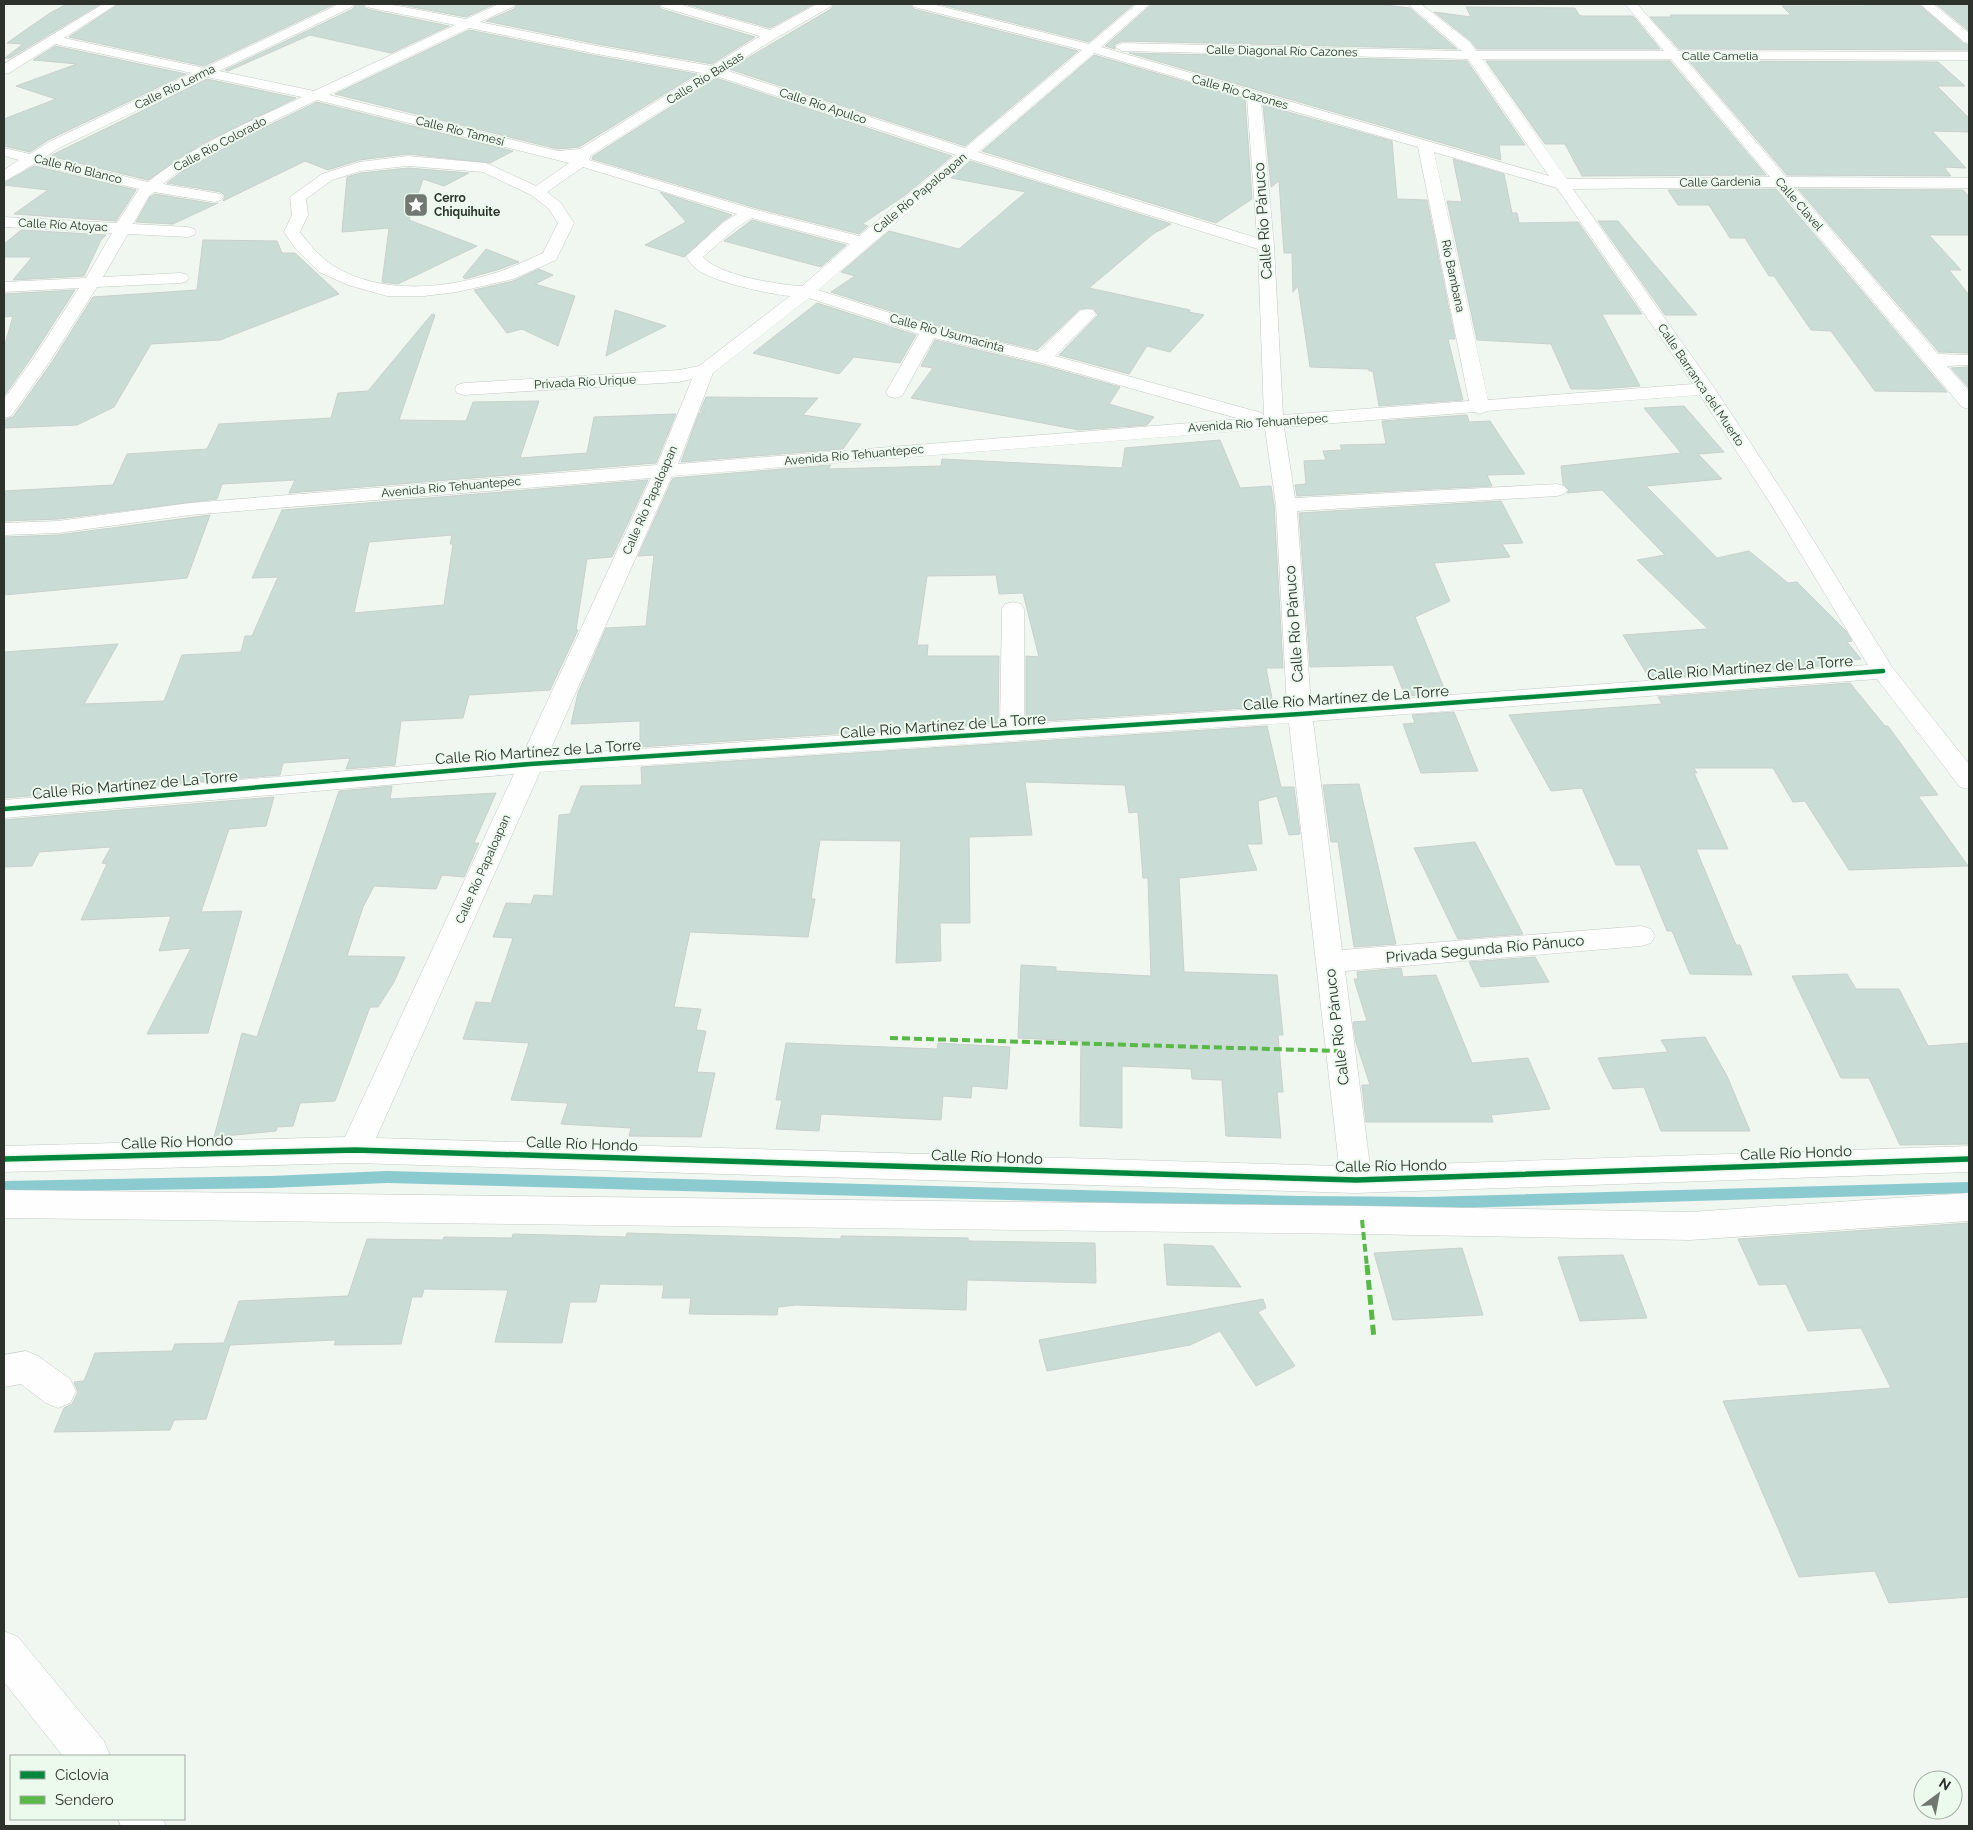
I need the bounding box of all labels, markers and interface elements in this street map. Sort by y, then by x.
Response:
street label: Calle Diagonal Río Cazones [1206,43,1358,59]
street label: Calle Río Balsas [664,49,746,107]
street label: Calle Camelia [1682,49,1758,63]
street label: Calle Río Lerma [133,61,217,113]
street label: Calle Río Cazones [1190,72,1290,112]
street label: Calle Río Apulco [777,85,869,127]
street label: Calle Río Tamesí [414,113,506,149]
street label: Calle Río Colorado [171,114,269,174]
street label: Calle Río Papaloapan [870,150,970,236]
street label: Calle Río Blanco [32,151,124,187]
street label: Calle Río Pánuco [1250,162,1276,280]
street label: Calle Gardenia [1679,174,1761,190]
street label: Calle Clavel [1772,175,1826,234]
place label: Cerro Chiquihuite [434,191,500,219]
place icon: Cerro Chiquihuite [403,192,429,218]
street label: Calle Río Atoyac [18,216,109,234]
street label: Río Bambana [1438,239,1468,313]
street label: Calle Río Usumacinta [888,311,1006,355]
street label: Calle Barranca del Muerto [1655,321,1747,449]
street label: Privada Río Urique [534,372,636,392]
street label: Avenida Río Tehuantepec [1187,411,1329,435]
street label: Avenida Río Tehuantepec [783,442,925,468]
street label: Calle Río Papaloapan [620,443,680,557]
street label: Avenida Río Tehuantepec [380,474,522,500]
street label: Calle Río Pánuco [1281,565,1307,683]
street label: Calle Río Martínez de La Torre [1647,652,1854,684]
street label: Calle Río Martínez de La Torre [1243,682,1450,714]
street label: Calle Río Martínez de La Torre [840,710,1047,742]
street label: Calle Río Martínez de La Torre [435,736,642,768]
street label: Calle Río Martínez de La Torre [31,767,239,803]
street label: Calle Río Papaloapan [453,812,513,926]
street label: Privada Segunda Río Pánuco [1385,931,1585,967]
street label: Calle Río Pánuco [1321,968,1353,1086]
street label: Calle Río Hondo [121,1131,233,1153]
street label: Calle Río Hondo [526,1133,638,1155]
street label: Calle Río Hondo [1740,1142,1852,1164]
street label: Calle Río Hondo [931,1146,1043,1168]
street label: Calle Río Hondo [1335,1156,1447,1176]
legend [10,1755,185,1820]
text: Ciclovía [55,1766,109,1784]
north arrow [1913,1770,1963,1820]
text: N [1936,1774,1954,1794]
text: Sendero [55,1791,114,1809]

